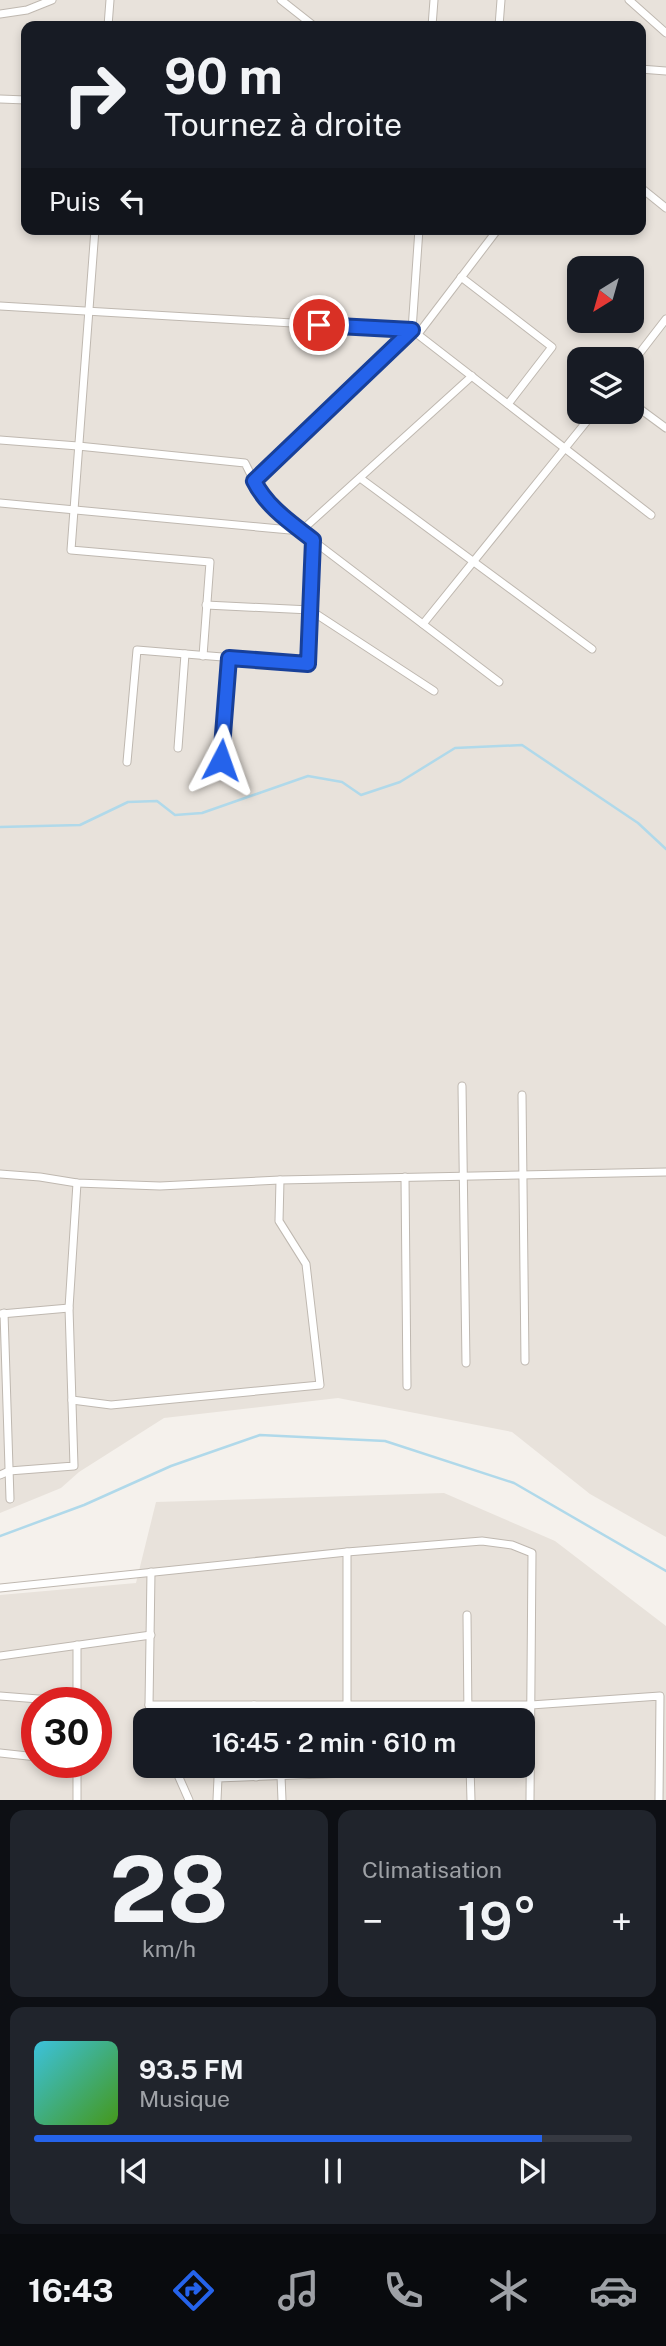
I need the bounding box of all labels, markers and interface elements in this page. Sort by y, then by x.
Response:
text: 90 m [164,47,283,105]
icon: right [49,49,140,140]
text: Tournez à droite [164,106,402,143]
icon: left [114,182,152,220]
text: Puis [49,186,100,217]
north arrow [567,256,644,332]
map controls [567,256,644,424]
pin [289,295,349,355]
icon: arrive [300,306,338,344]
button: layers [567,347,644,424]
position arrow [184,723,258,797]
speed limit sign: 30 [21,1687,112,1778]
text: 16:45 · 2 min · 610 m [212,1727,456,1758]
text: 28 [110,1836,228,1942]
text: Climatisation [362,1856,502,1883]
text: 19° [457,1891,537,1952]
text: − [362,1899,383,1944]
text: + [611,1899,632,1944]
text: km/h [142,1935,196,1962]
text: 93.5 FM [139,2054,244,2085]
text: Musique [139,2085,230,2112]
icon: previous [115,2152,153,2190]
icon: pause [314,2152,352,2190]
icon: next [513,2152,551,2190]
icon: directions [169,2266,218,2315]
icon: music [274,2266,323,2315]
icon: phone [379,2266,428,2315]
icon: climate [484,2266,533,2315]
icon: car [589,2266,638,2315]
text: 16:43 [28,2272,114,2309]

